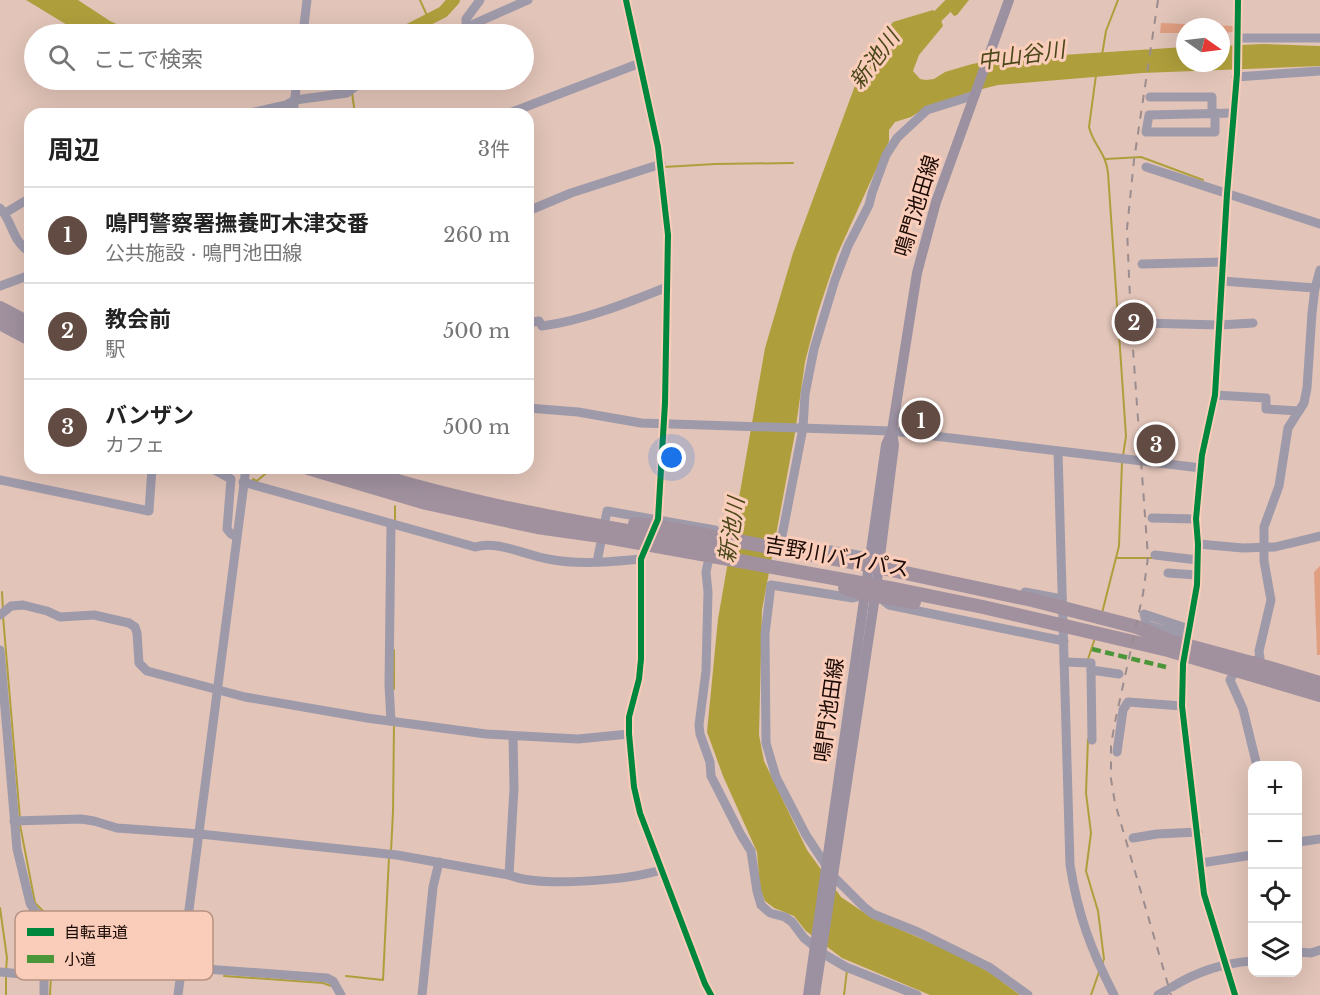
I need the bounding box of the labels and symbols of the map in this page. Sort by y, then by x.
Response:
north arrow [1176,18,1230,72]
water label: 新池川 [844,23,906,94]
water label: 中山谷川 [976,36,1068,75]
street label: 鳴門池田線 [889,152,945,260]
pin: 2 [1114,300,1154,344]
pin: 1 [902,398,940,442]
pin: 3 [1136,422,1176,466]
your location [657,443,686,472]
water label: 新池川 [713,493,750,565]
street label: 吉野川バイパス [763,531,911,583]
street label: 鳴門池田線 [809,656,849,764]
legend [15,911,213,980]
text: 自転車道 [64,922,128,942]
text: 小道 [64,949,96,969]

